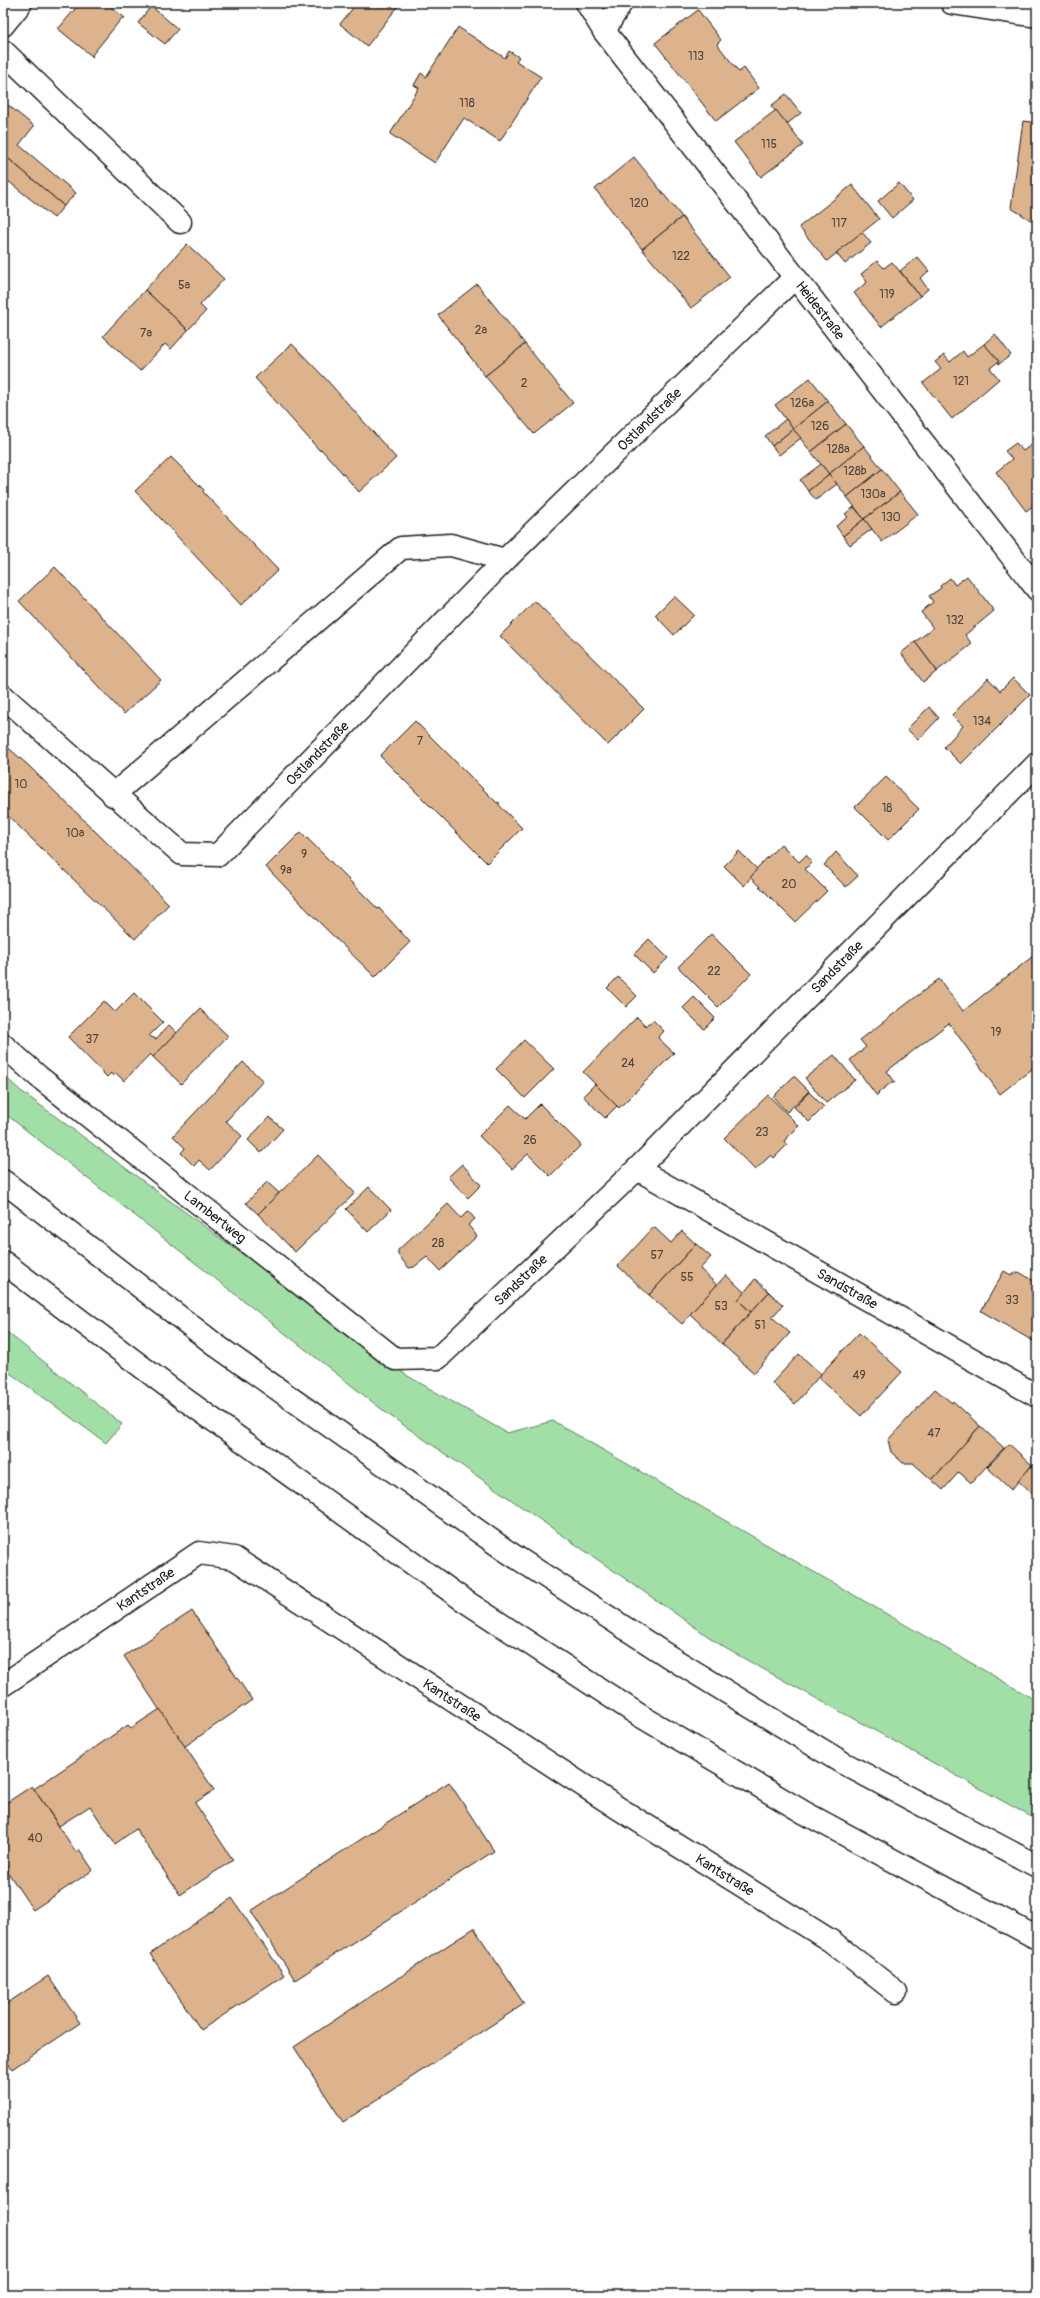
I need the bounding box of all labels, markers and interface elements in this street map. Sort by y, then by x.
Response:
house number: 113 [688,49,704,64]
house number: 118 [459,96,475,111]
house number: 115 [761,137,777,152]
house number: 120 [629,196,649,211]
house number: 117 [831,216,848,231]
house number: 122 [672,249,690,264]
house number: 5a [178,278,190,293]
street label: Heidestraße [792,278,848,343]
house number: 119 [879,287,895,302]
house number: 2a [475,323,488,338]
house number: 7a [140,326,152,341]
house number: 121 [953,374,969,389]
house number: 2 [521,376,528,391]
street label: Ostlandstraße [614,384,685,455]
house number: 126a [790,396,814,411]
house number: 126 [811,419,829,434]
house number: 128a [826,442,850,457]
house number: 128b [843,464,867,479]
house number: 130a [860,487,886,502]
house number: 130 [881,510,901,525]
house number: 132 [946,613,964,628]
house number: 134 [973,714,991,729]
street label: Ostlandstraße [282,718,353,789]
house number: 7 [417,734,424,749]
house number: 10 [15,777,27,792]
house number: 18 [882,801,892,816]
house number: 10a [66,826,85,841]
house number: 9 [301,847,307,862]
house number: 9a [280,863,292,878]
house number: 20 [782,877,796,892]
street label: Sandstraße [807,937,867,997]
house number: 22 [707,964,721,979]
house number: 19 [991,1025,1001,1040]
house number: 37 [85,1032,99,1047]
house number: 24 [621,1056,635,1071]
house number: 23 [755,1125,769,1140]
house number: 26 [523,1133,537,1148]
street label: Lambertweg [180,1187,249,1247]
house number: 28 [432,1236,444,1251]
house number: 57 [651,1248,664,1263]
street label: Sandstraße [491,1251,551,1309]
street label: Sandstraße [814,1265,881,1313]
house number: 55 [680,1270,694,1285]
house number: 33 [1005,1293,1019,1308]
house number: 53 [714,1299,728,1314]
house number: 51 [754,1318,766,1333]
house number: 49 [852,1368,866,1383]
house number: 47 [927,1426,941,1441]
street label: Kantstraße [114,1564,178,1615]
street label: Kantstraße [420,1675,484,1726]
house number: 40 [27,1831,43,1846]
street label: Kantstraße [692,1851,757,1900]

